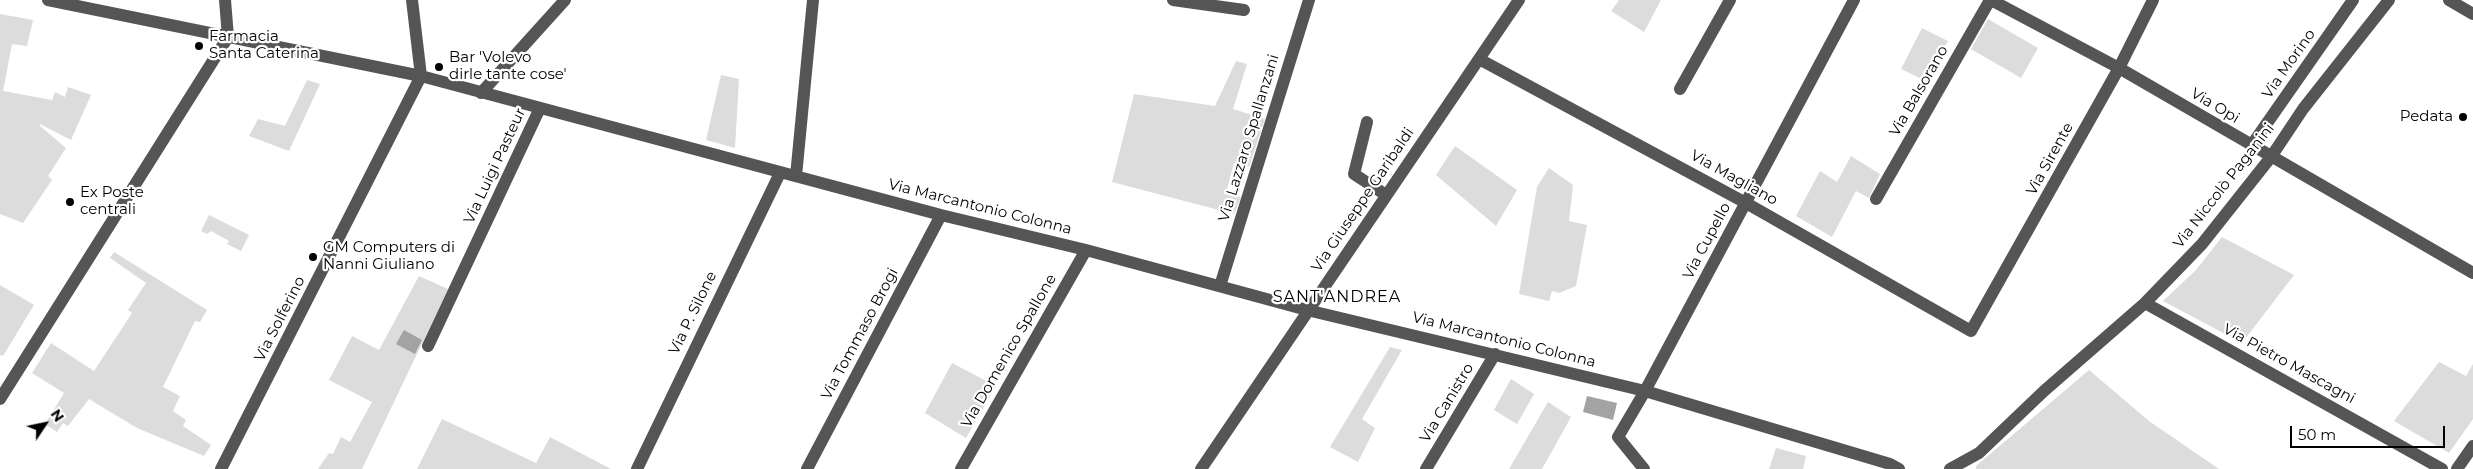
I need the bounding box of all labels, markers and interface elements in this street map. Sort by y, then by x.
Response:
street label: Via Morino [2259,26,2319,102]
place label: Farmacia Santa Caterina [209,28,319,63]
marker: Farmacia Santa Caterina [193,40,205,52]
street label: Via Balsorano [1886,42,1952,140]
place label: Bar 'Volevo dirle tante cose' [449,49,566,84]
street label: Via Lazzaro Spallanzani [1215,52,1283,224]
marker: Bar 'Volevo dirle tante cose' [433,61,445,73]
street label: Via Opi [2187,84,2243,128]
street label: Via Luigi Pasteur [460,105,530,227]
place label: Pedata [2400,108,2453,126]
marker: Pedata [2457,111,2469,123]
street label: Via Sirente [2023,120,2077,198]
street label: Via Niccolò Paganini [2170,120,2278,252]
street label: Via Giuseppe Garibaldi [1308,124,1418,276]
street label: Via Magliano [1687,147,1781,209]
street label: Via Marcantonio Colonna [886,175,1074,239]
place label: Ex Poste centrali [80,184,144,219]
marker: Ex Poste centrali [64,196,76,208]
street label: Via Cupello [1679,200,1735,282]
place label: GM Computers di Nanni Giuliano [323,239,455,274]
marker: GM Computers di Nanni Giuliano [307,251,319,263]
street label: Via Tommaso Brogi [818,265,902,403]
street label: Via P. Silone [665,268,721,358]
street label: Via Domenico Spallone [958,271,1060,431]
street label: Via Solferino [251,273,309,365]
district label: SANT'ANDREA [1271,287,1403,307]
street label: Via Marcantonio Colonna [1410,308,1598,372]
street label: Via Pietro Mascagni [2220,320,2358,408]
street label: Via Canistro [1416,360,1478,446]
north arrow [20,399,70,449]
text: N [47,406,68,425]
scale bar [2293,416,2448,448]
text: 50 m [2298,425,2336,444]

